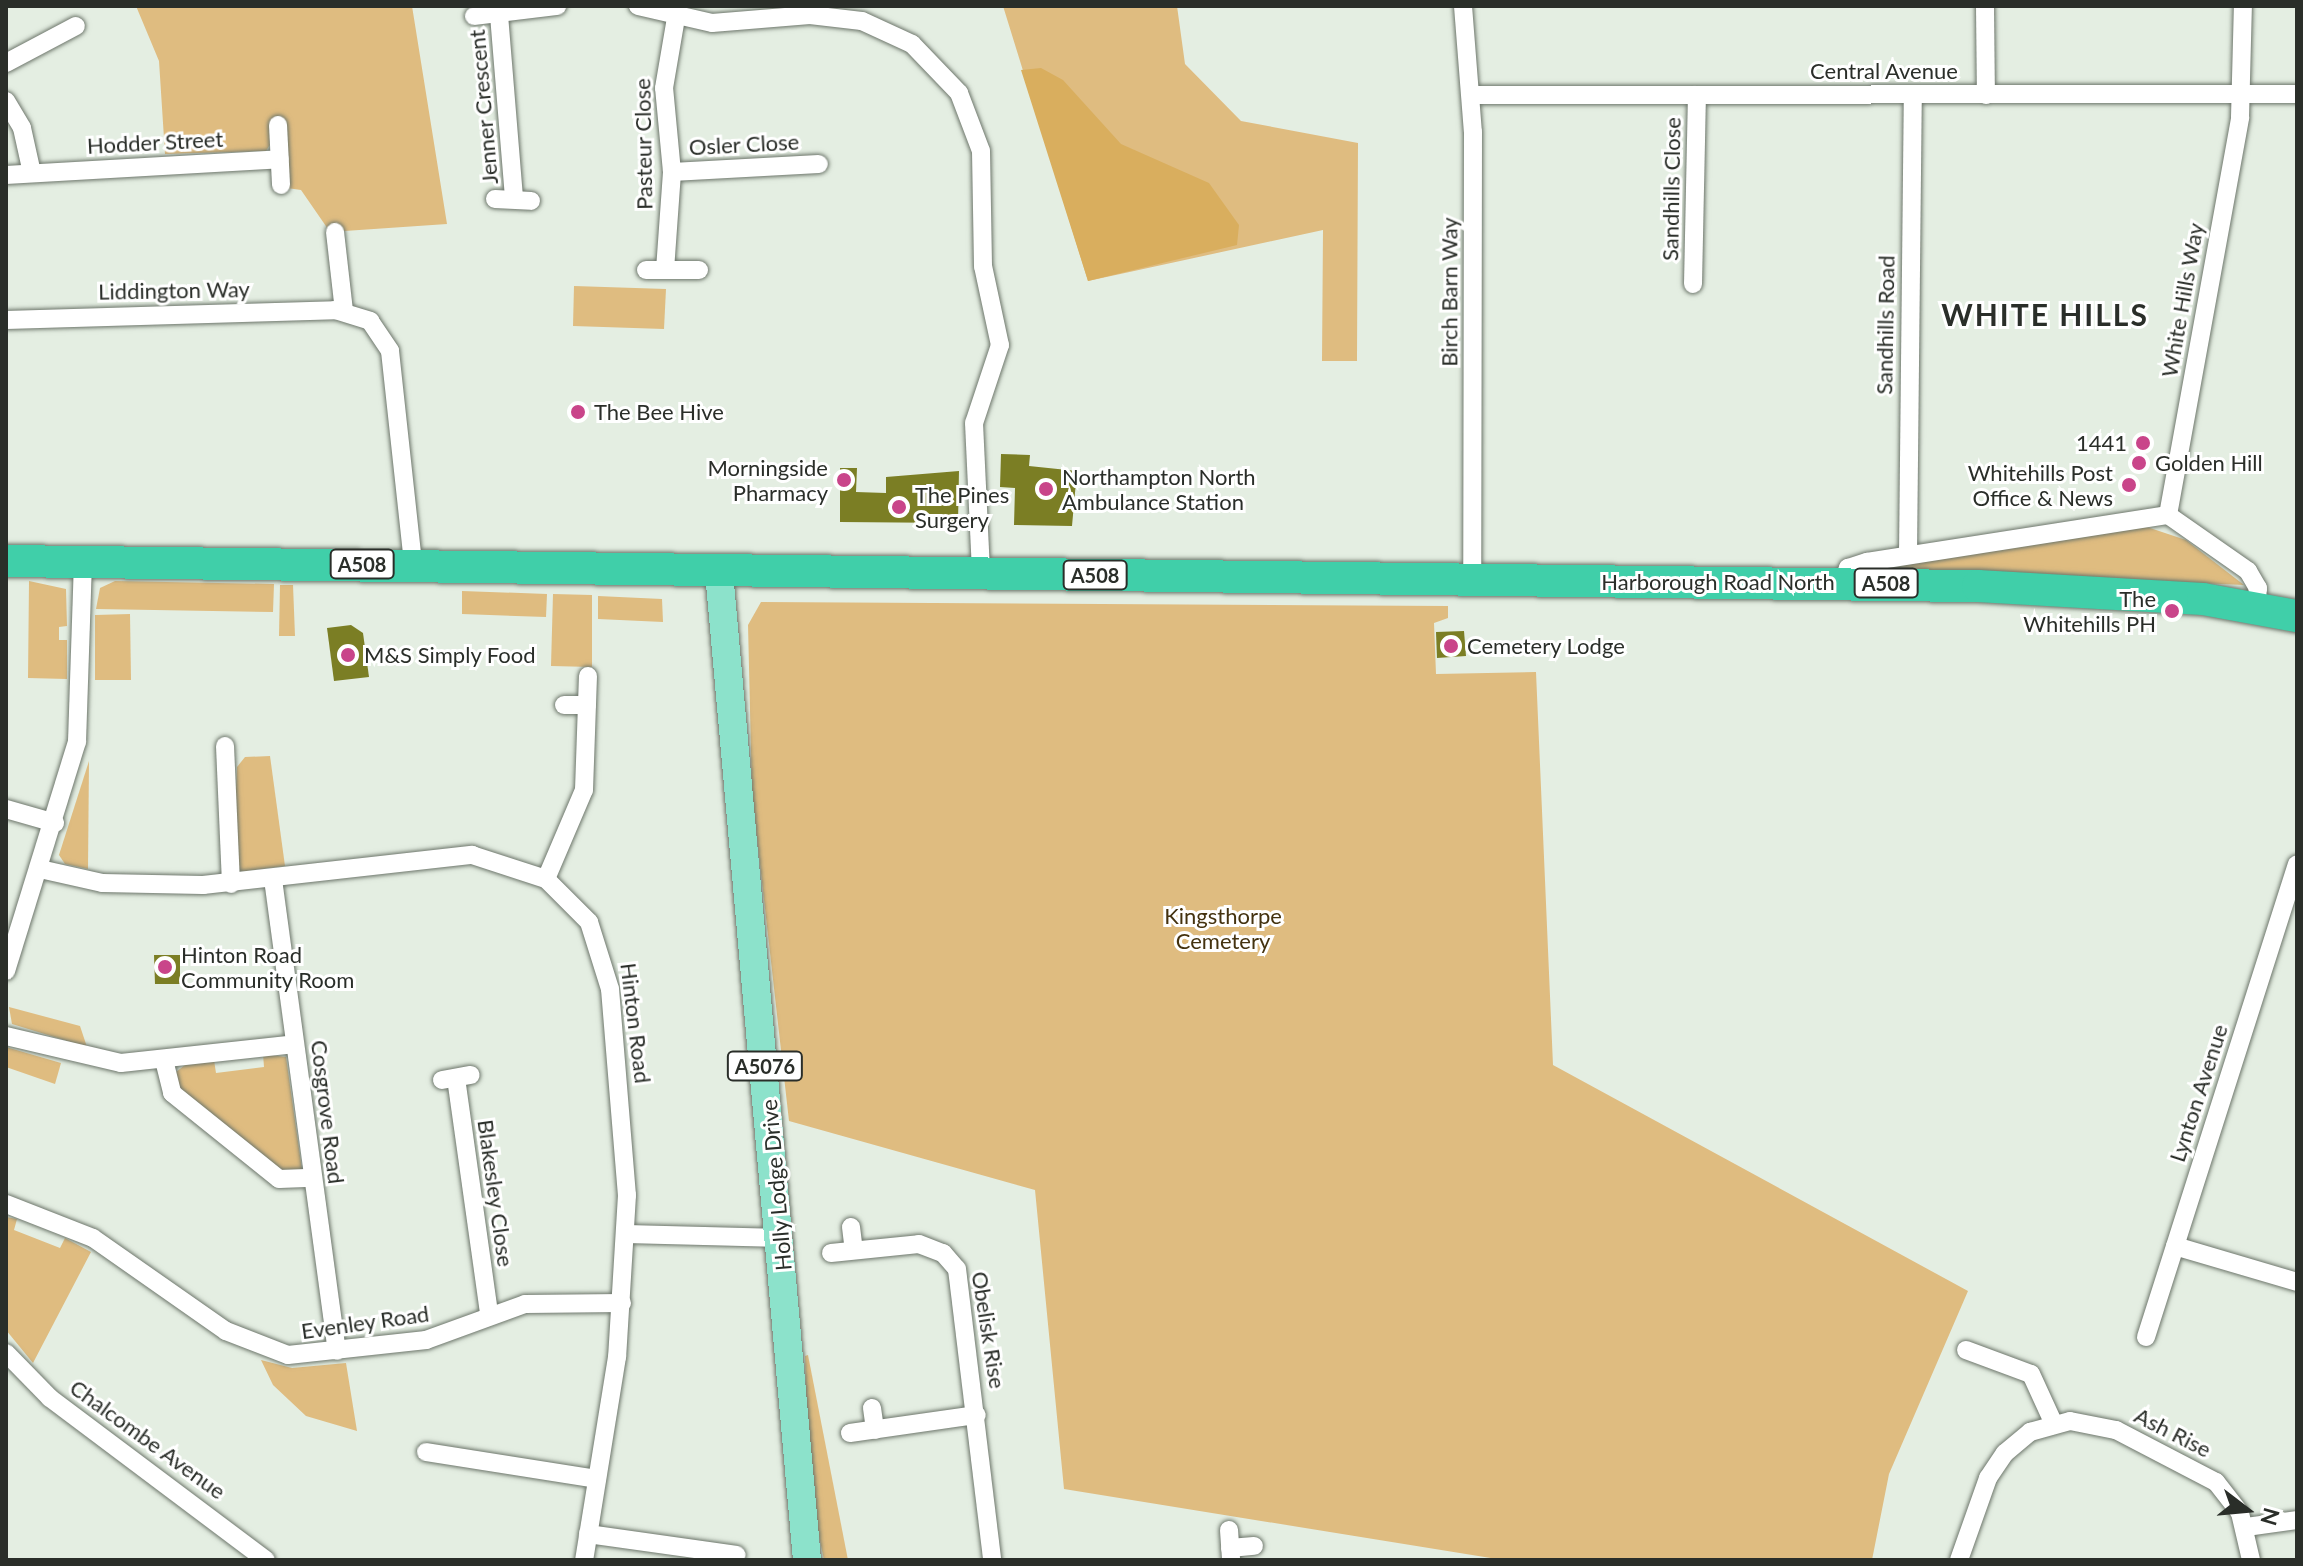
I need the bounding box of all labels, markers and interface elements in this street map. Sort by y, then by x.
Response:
street label: Jenner Crescent [463,28,503,186]
street label: Central Avenue [1810,58,1958,84]
street label: Pasteur Close [629,78,657,210]
street label: Sandhills Close [1657,117,1685,261]
street label: Hodder Street [86,125,224,159]
street label: Osler Close [688,128,800,160]
street label: Birch Barn Way [1436,217,1462,367]
street label: White Hills Way [2155,221,2209,379]
street label: Sandhills Road [1871,255,1899,395]
street label: Liddington Way [98,275,250,305]
district label: WHITE HILLS [1941,296,2149,332]
place label: The Bee Hive [594,399,724,425]
marker: The Bee Hive [569,403,587,421]
place label: 1441 [2076,430,2127,456]
marker: 1441 [2134,434,2152,452]
place label: Golden Hill [2155,450,2263,476]
place label: Morningside Pharmacy [707,454,828,506]
marker: Golden Hill [2130,454,2148,472]
place label: Whitehills Post Office & News [1968,459,2113,510]
place label: Northampton North Ambulance Station [1062,463,1256,514]
marker: Morningside Pharmacy [835,471,853,489]
marker: Whitehills Post Office & News [2120,476,2138,494]
marker: Northampton North Ambulance Station [1037,480,1055,498]
place label: The Pines Surgery [915,481,1009,532]
marker: The Pines Surgery [890,498,908,516]
road number: A508 [328,548,396,580]
road number: A508 [1061,559,1129,591]
road number: A508 [1852,567,1920,599]
street label: Harborough Road North [1601,569,1835,595]
place label: The Whitehills PH [2023,585,2156,636]
marker: The Whitehills PH [2163,602,2181,620]
place label: Cemetery Lodge [1467,633,1625,659]
marker: Cemetery Lodge [1442,637,1460,655]
place label: M&S Simply Food [364,642,536,668]
marker: M&S Simply Food [339,646,357,664]
park label: Kingsthorpe Cemetery [1164,902,1282,954]
place label: Hinton Road Community Room [181,941,355,992]
marker: Hinton Road Community Room [156,958,174,976]
street label: Hinton Road [616,961,656,1085]
street label: Lynton Avenue [2163,1021,2233,1165]
street label: Cosgrove Road [306,1039,350,1185]
road number: A5076 [725,1050,805,1082]
street label: Holly Lodge Drive [755,1098,797,1272]
street label: Blakesley Close [473,1117,519,1269]
street label: Obelisk Rise [967,1270,1011,1390]
street label: Evenley Road [299,1300,431,1344]
street label: Chalcombe Avenue [65,1374,231,1504]
street label: Ash Rise [2130,1402,2216,1462]
north arrow [2207,1470,2287,1550]
text: N [2255,1505,2286,1529]

